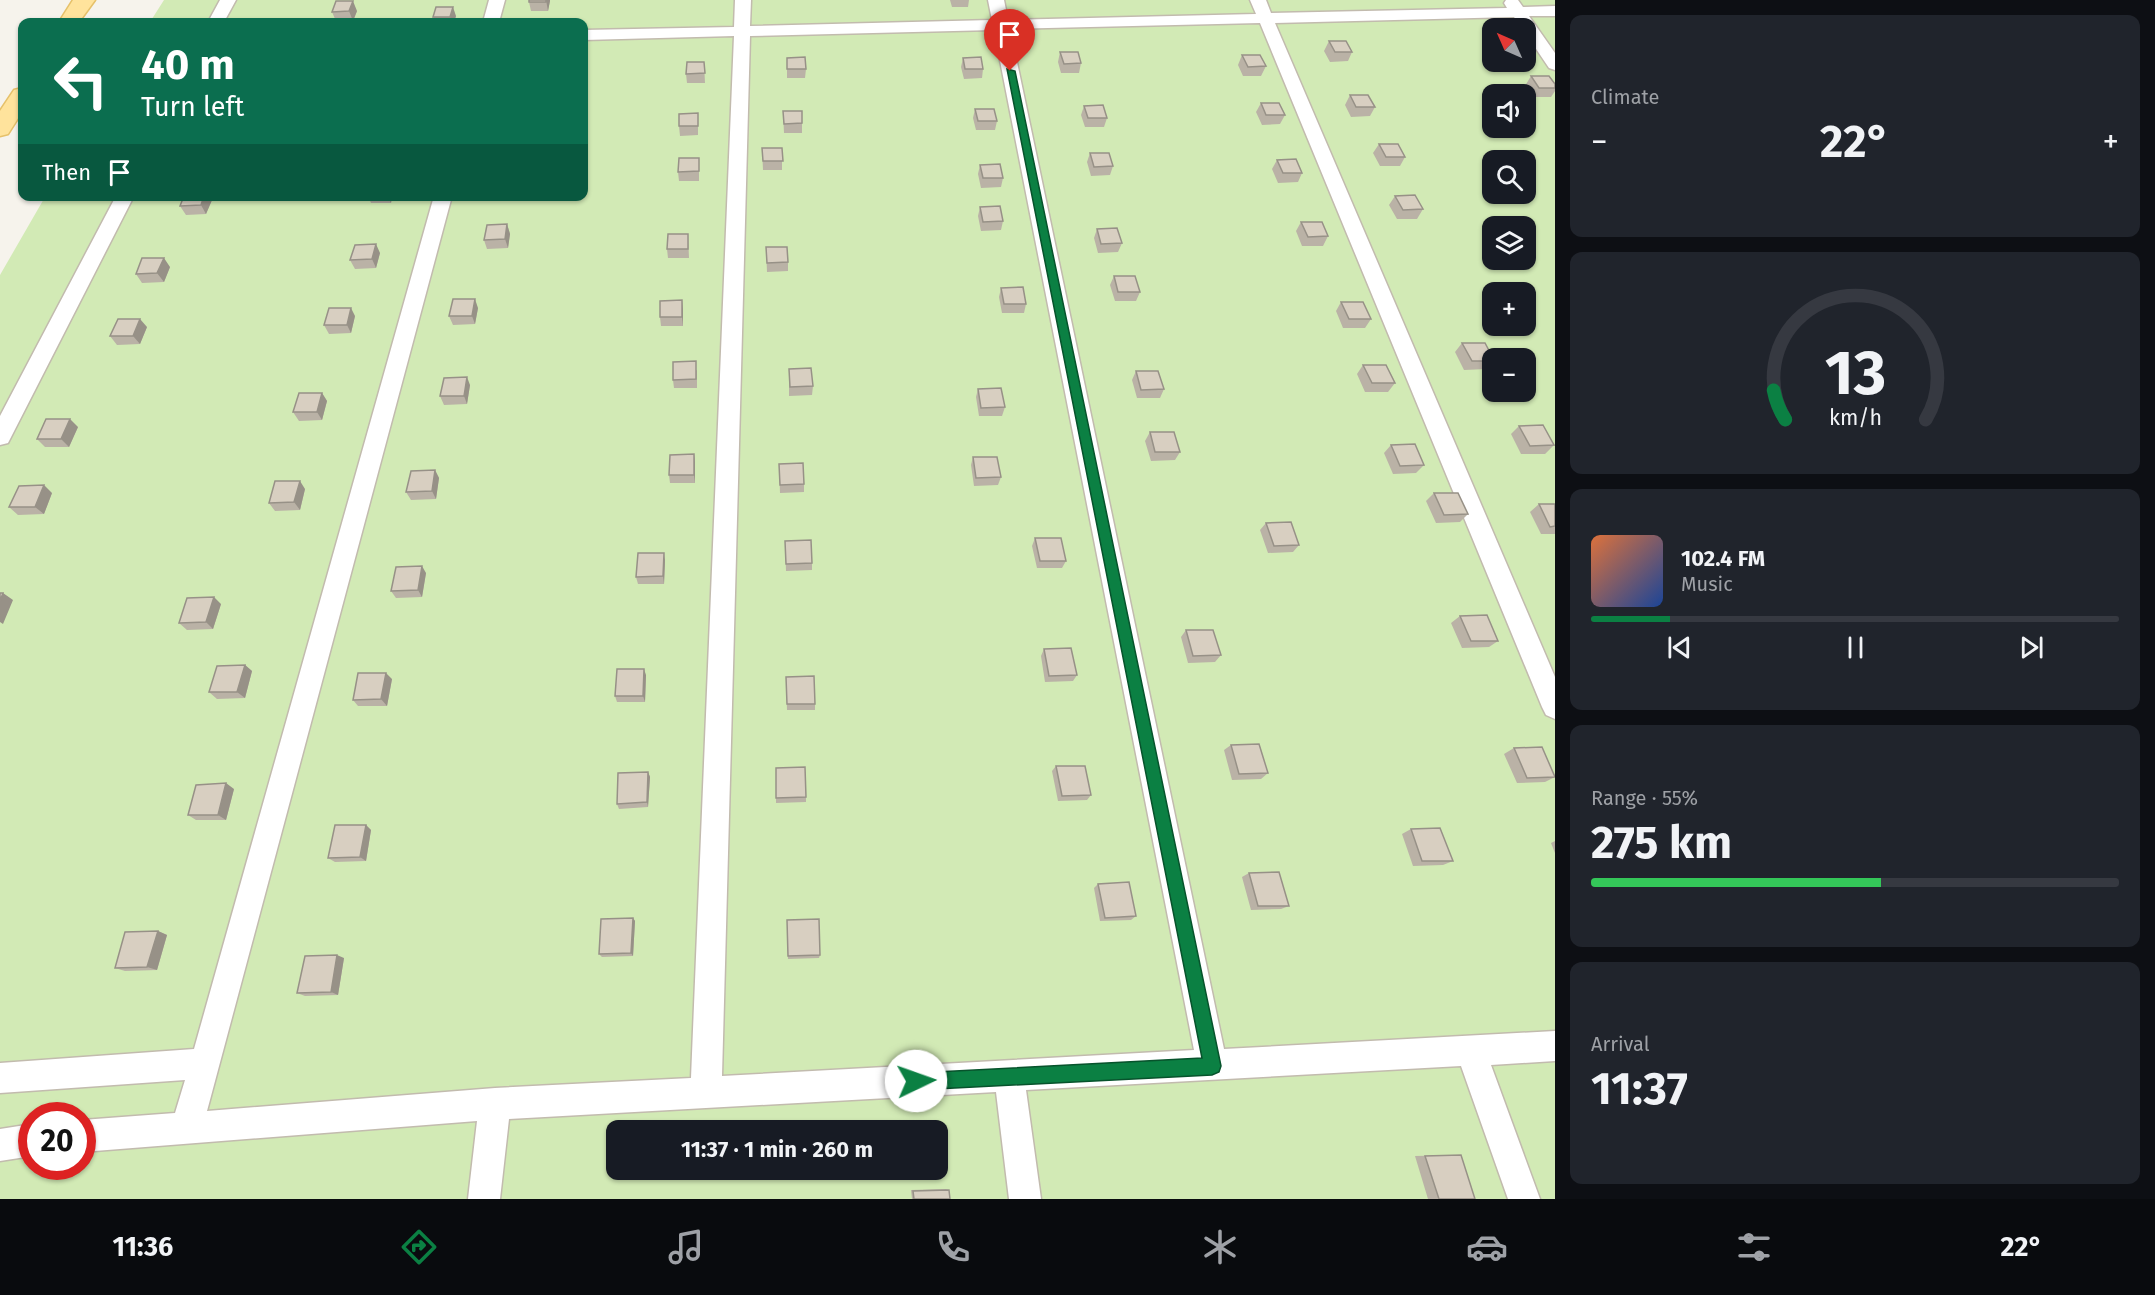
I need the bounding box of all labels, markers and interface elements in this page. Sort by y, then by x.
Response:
pin [984,9,1035,71]
icon: arrive [993,18,1026,51]
north arrow [1482,18,1536,72]
map controls [1482,18,1536,402]
text: 40 m [141,40,235,90]
icon: left [42,42,120,120]
button: sound [1482,84,1536,138]
text: Climate [1591,85,1659,109]
text: Turn left [141,91,244,123]
text: 22° [1820,115,1890,169]
text: − [1591,122,1608,162]
text: + [2103,122,2119,162]
button: search [1482,150,1536,204]
icon: arrive [103,156,136,189]
text: Then [42,159,91,186]
button: layers [1482,216,1536,270]
button: + [1482,282,1536,336]
text: 13 [1824,336,1886,411]
button: − [1482,348,1536,402]
text: km/h [1828,405,1882,431]
text: 102.4 FM [1681,545,1765,572]
text: Music [1681,572,1733,596]
icon: previous [1663,631,1696,664]
icon: pause [1839,631,1872,664]
icon: next [2015,631,2048,664]
text: Range · 55% [1591,786,1698,810]
text: 275 km [1591,816,1732,870]
text: Arrival [1591,1032,1650,1056]
position arrow [884,1049,948,1113]
text: 11:37 [1591,1062,1688,1116]
speed limit sign: 20 [18,1102,96,1180]
text: 11:37 · 1 min · 260 m [681,1136,873,1163]
icon: directions [398,1226,440,1268]
icon: music [665,1226,707,1268]
icon: phone [932,1226,974,1268]
icon: climate [1199,1226,1241,1268]
icon: car [1466,1226,1508,1268]
icon: filters [1733,1226,1775,1268]
text: 11:36 [113,1231,173,1263]
text: 22° [2000,1231,2042,1263]

